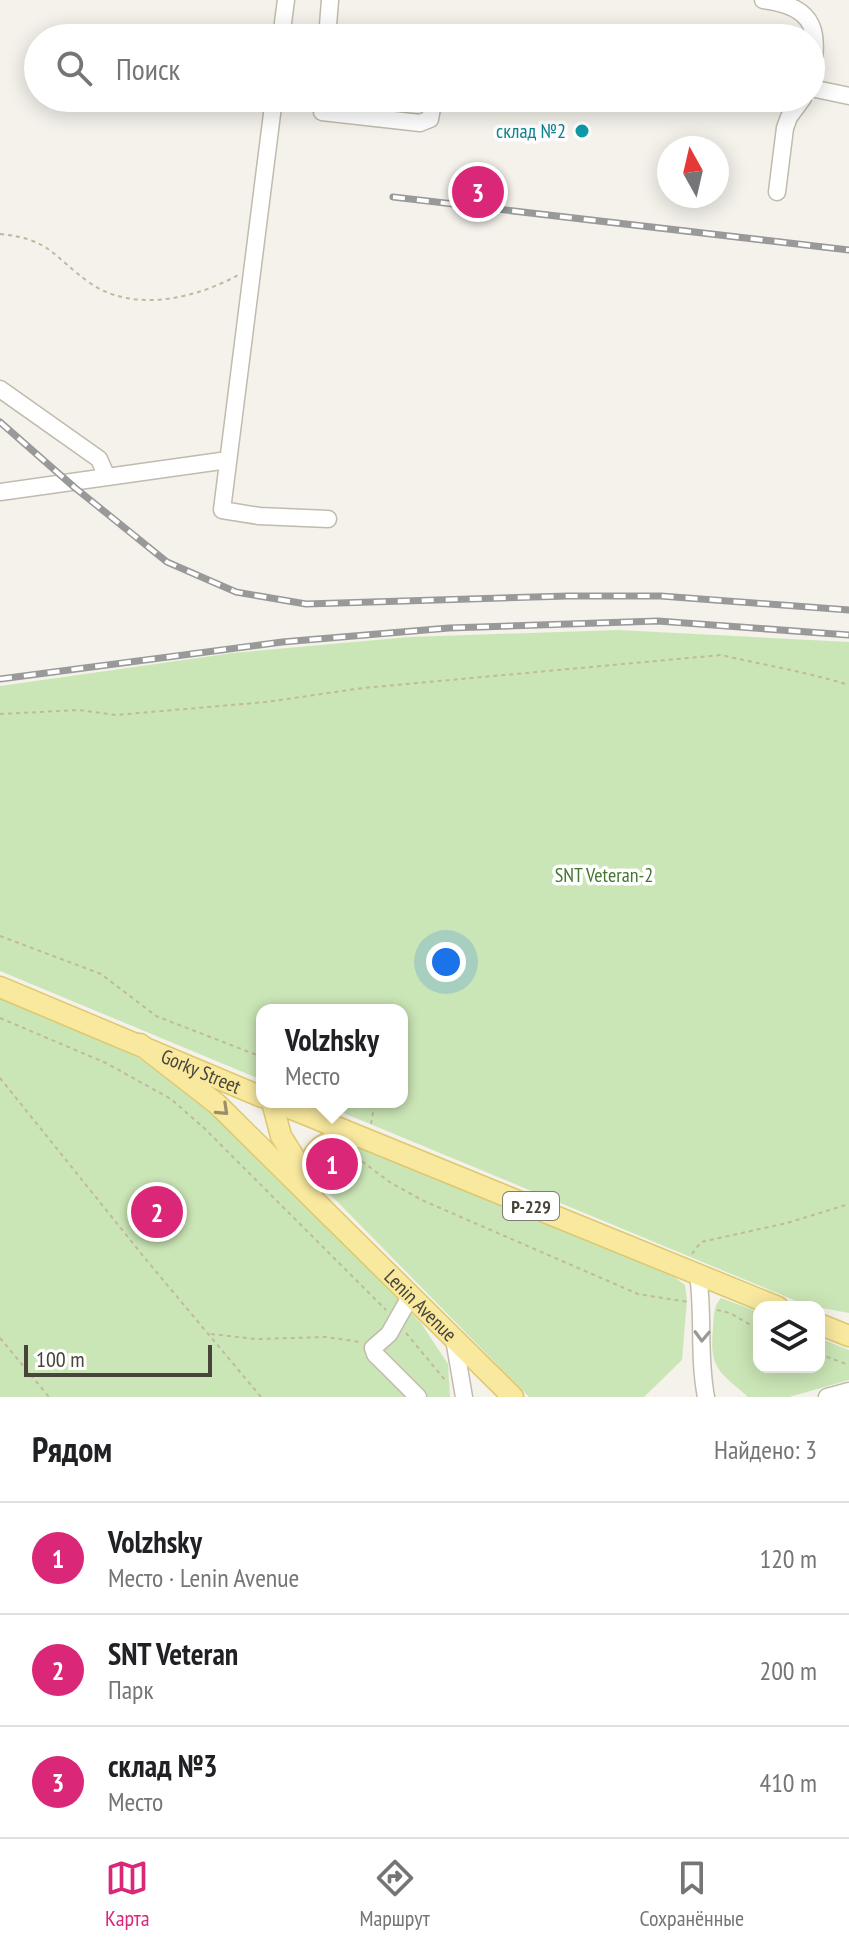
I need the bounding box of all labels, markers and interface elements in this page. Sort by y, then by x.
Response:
search box [24,24,825,112]
icon: search [52,46,96,90]
text: Поиск [116,49,180,88]
place label: склад №2 [496,118,566,144]
marker: склад №2 [573,122,591,140]
north arrow [657,136,729,208]
pin: 3 [452,162,504,222]
park label: SNT Veteran-2 [555,862,653,888]
your location [426,942,466,982]
popup [256,1004,408,1108]
text: Volzhsky [285,1020,379,1059]
street label: Gorky Street [157,1043,245,1100]
text: Место [285,1059,340,1092]
one-way arrow [214,1101,228,1115]
pin: 1 [306,1134,358,1194]
pin: 2 [131,1182,183,1242]
road number: Р-229 [503,1192,559,1220]
street label: Lenin Avenue [379,1264,462,1347]
map controls [753,1301,825,1373]
button: layers [753,1301,825,1373]
one-way arrow [693,1330,710,1343]
scale bar [24,1341,212,1377]
text: 100 m [36,1345,85,1373]
text: Рядом [32,1427,112,1471]
text: Найдено: 3 [714,1433,817,1466]
text: Volzhsky [108,1522,202,1561]
text: 1 [52,1542,64,1575]
text: 120 m [759,1542,817,1575]
text: Место · Lenin Avenue [108,1561,299,1594]
text: SNT Veteran [108,1634,238,1673]
text: 2 [52,1654,64,1687]
text: 200 m [759,1654,817,1687]
text: Парк [108,1673,153,1706]
text: склад №3 [108,1746,218,1785]
text: 3 [52,1766,64,1799]
text: 410 m [759,1766,817,1799]
text: Место [108,1785,163,1818]
tab: Карта [105,1856,150,1932]
tab: Маршрут [359,1856,430,1932]
tab: Сохранённые [639,1856,744,1932]

